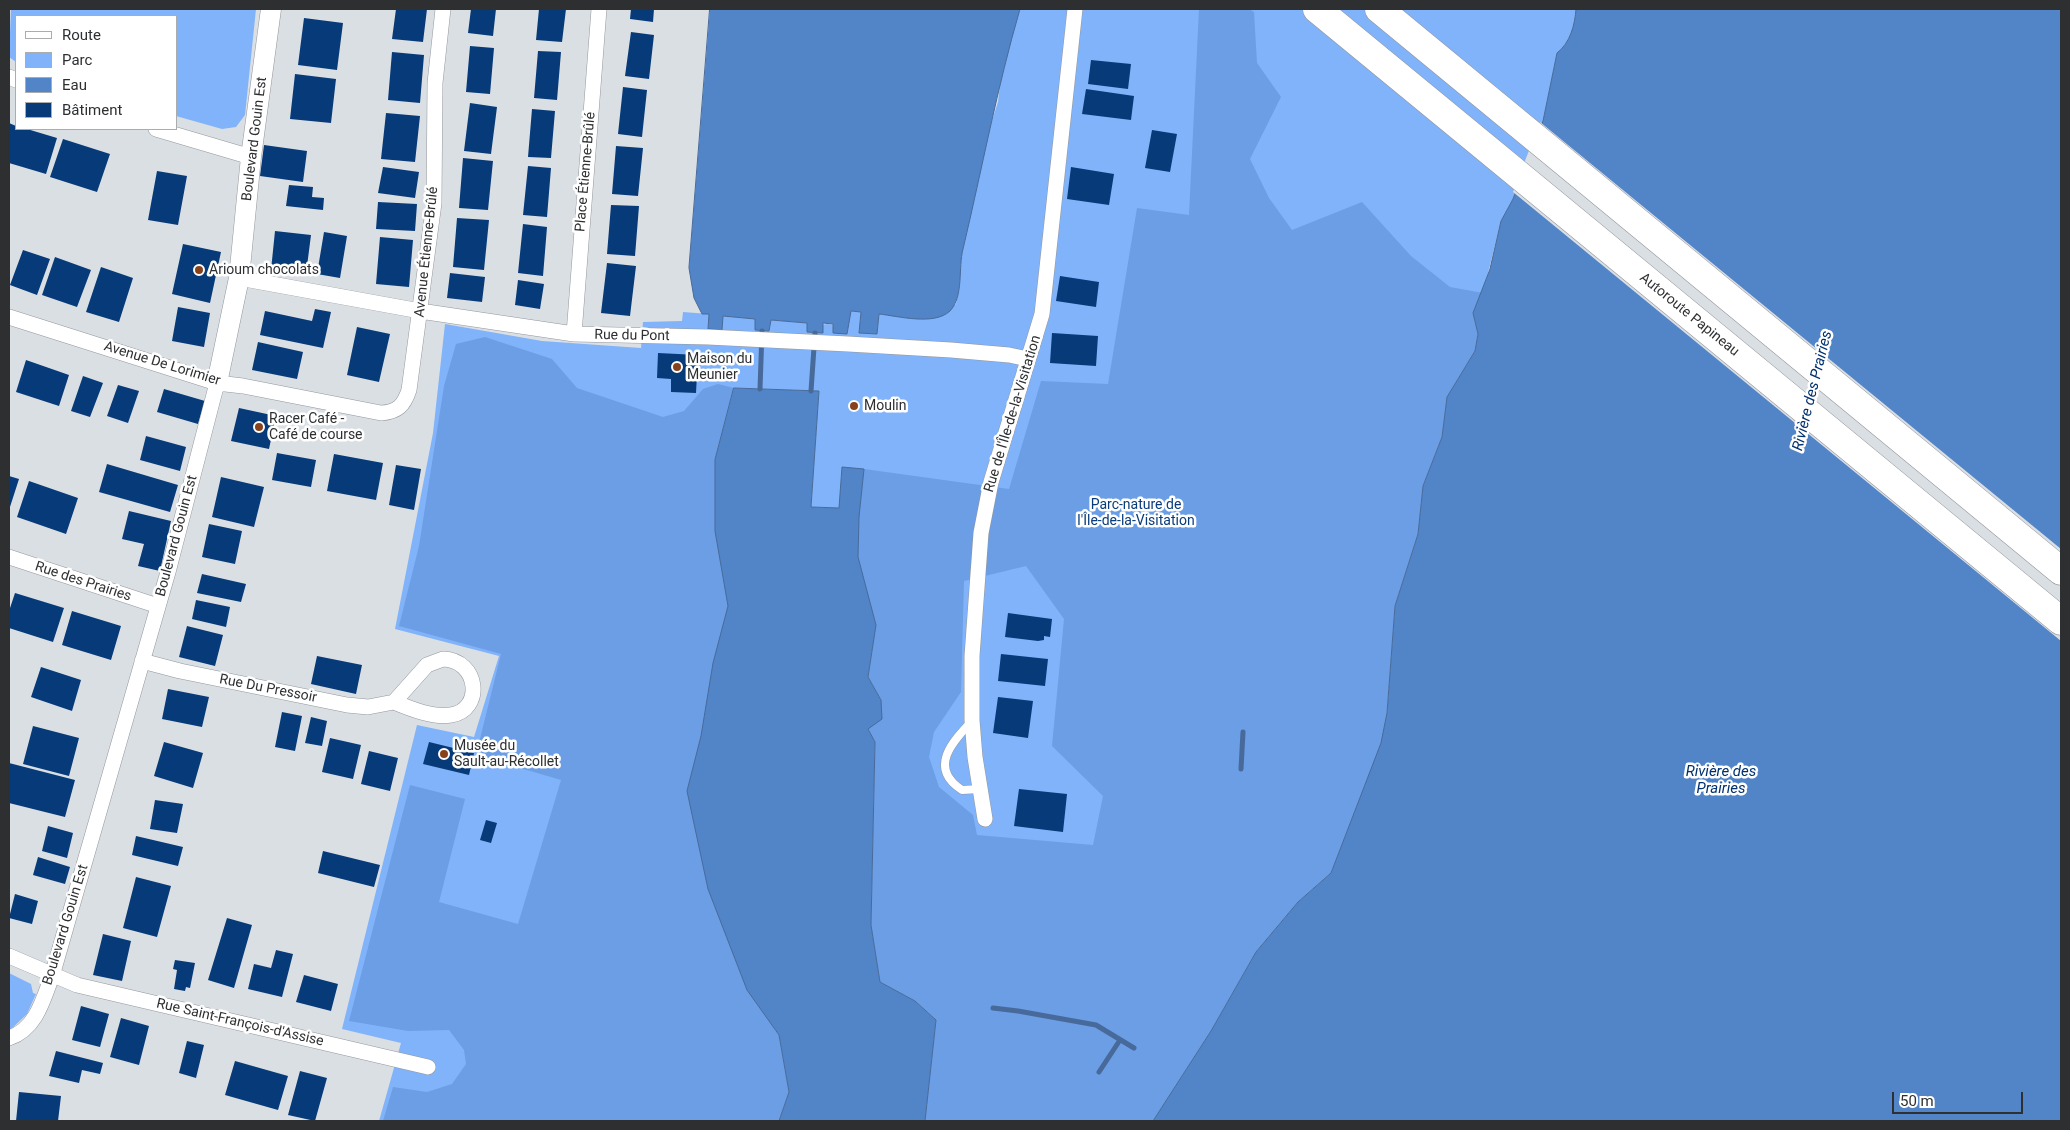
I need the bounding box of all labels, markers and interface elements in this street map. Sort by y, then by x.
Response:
legend [15,15,178,130]
text: Route [62,26,101,44]
text: Parc [62,51,92,69]
text: Eau [62,76,87,94]
street label: Boulevard Gouin Est [239,76,271,202]
text: Bâtiment [62,101,122,119]
street label: Place Étienne-Brûlé [572,111,600,233]
street label: Avenue Étienne-Brûlé [412,186,442,318]
place label: Arioum chocolats [209,262,319,278]
marker: Arioum chocolats [193,264,205,276]
street label: Autoroute Papineau [1636,270,1742,360]
street label: Rue du Pont [594,327,670,345]
water label: Rivière des Prairies [1789,329,1837,453]
street label: Rue de l'Île-de-la-Visitation [981,333,1045,495]
street label: Avenue De Lorimier [102,338,222,390]
place label: Maison du Meunier [687,351,752,384]
marker: Maison du Meunier [671,361,683,373]
place label: Moulin [864,398,906,414]
marker: Moulin [848,400,860,412]
place label: Racer Café - Café de course [269,411,363,444]
marker: Racer Café - Café de course [253,421,265,433]
street label: Boulevard Gouin Est [153,473,201,599]
park label: Parc-nature de l'Île-de-la-Visitation [1077,497,1195,530]
street label: Rue des Prairies [33,559,133,605]
street label: Rue Du Pressoir [218,671,318,707]
place label: Musée du Sault-au-Récollet [454,738,559,770]
marker: Musée du Sault-au-Récollet [438,748,450,760]
water label: Rivière des Prairies [1686,763,1756,798]
street label: Boulevard Gouin Est [40,863,92,987]
street label: Rue Saint-François-d'Assise [155,996,325,1050]
scale bar [1895,1082,2026,1114]
text: 50 m [1900,1092,1934,1110]

